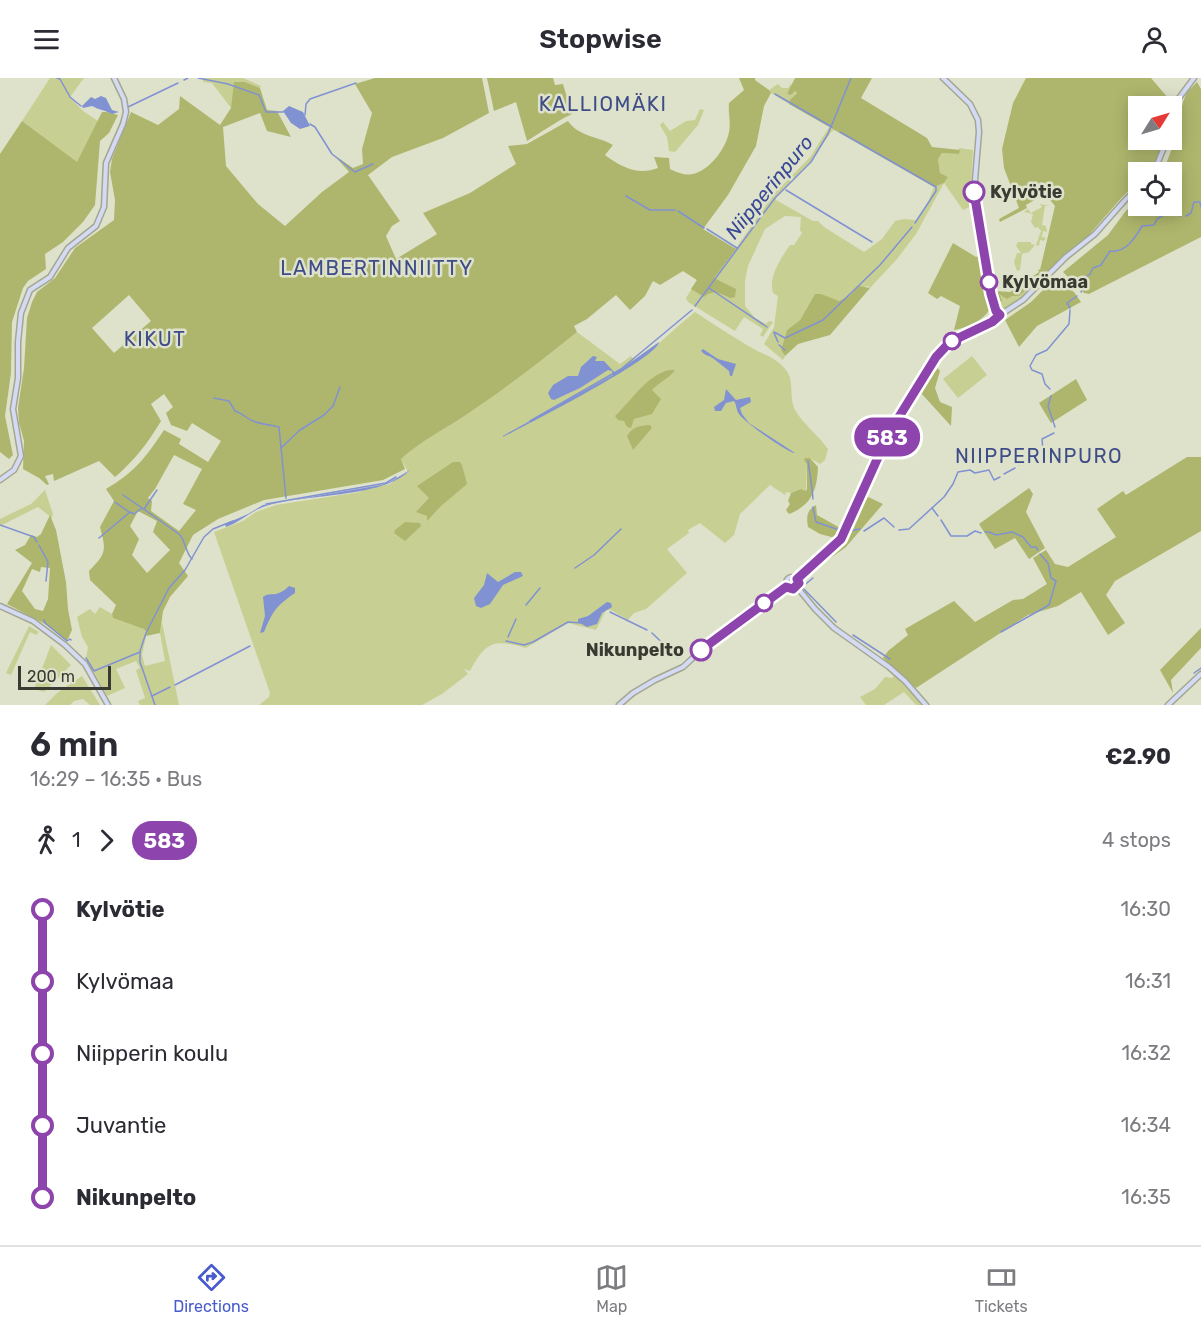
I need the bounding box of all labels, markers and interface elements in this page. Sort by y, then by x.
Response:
icon: menu [30,23,63,56]
text: Stopwise [539,23,662,55]
icon: person [1138,23,1171,56]
district label: KALLIOMÄKI [539,92,667,116]
north arrow [1128,96,1182,150]
map controls [1128,96,1182,216]
water label: Niipperinpuro [720,130,818,244]
button: locate [1128,162,1182,216]
marker: Kylvötie [963,181,985,203]
place label: Kylvötie [990,181,1063,203]
district label: LAMBERTINNIITTY [280,256,474,280]
place label: Kylvömaa [1002,271,1088,293]
marker: Kylvömaa [980,273,998,291]
district label: KIKUT [124,327,186,351]
unlabelled marker [943,332,961,350]
line badge: 583 [852,418,922,456]
text: 583 [866,425,908,450]
district label: NIIPPERINPURO [955,444,1123,468]
unlabelled marker [755,594,773,612]
place label: Nikunpelto [586,639,684,661]
marker: Nikunpelto [690,639,712,661]
scale bar [18,663,111,690]
text: 200 m [27,667,75,686]
text: 6 min [30,725,118,764]
text: €2.90 [1105,743,1171,770]
text: 16:29 – 16:35 · Bus [30,767,202,791]
icon: walk [30,824,63,857]
icon: forward [90,824,123,857]
text: 1 [72,828,81,852]
text: 583 [144,828,185,853]
text: 4 stops [1102,828,1171,852]
text: Kylvötie [76,896,165,923]
text: 16:30 [1121,897,1171,921]
text: Kylvömaa [76,968,174,995]
text: 16:31 [1125,969,1171,993]
text: Niipperin koulu [76,1040,228,1067]
text: 16:32 [1122,1041,1171,1065]
text: Juvantie [76,1112,166,1139]
text: 16:34 [1121,1113,1171,1137]
text: Nikunpelto [76,1184,196,1211]
text: 16:35 [1121,1185,1171,1209]
tab: Directions [173,1261,249,1316]
tab: Map [595,1261,628,1316]
tab: Tickets [975,1261,1028,1316]

